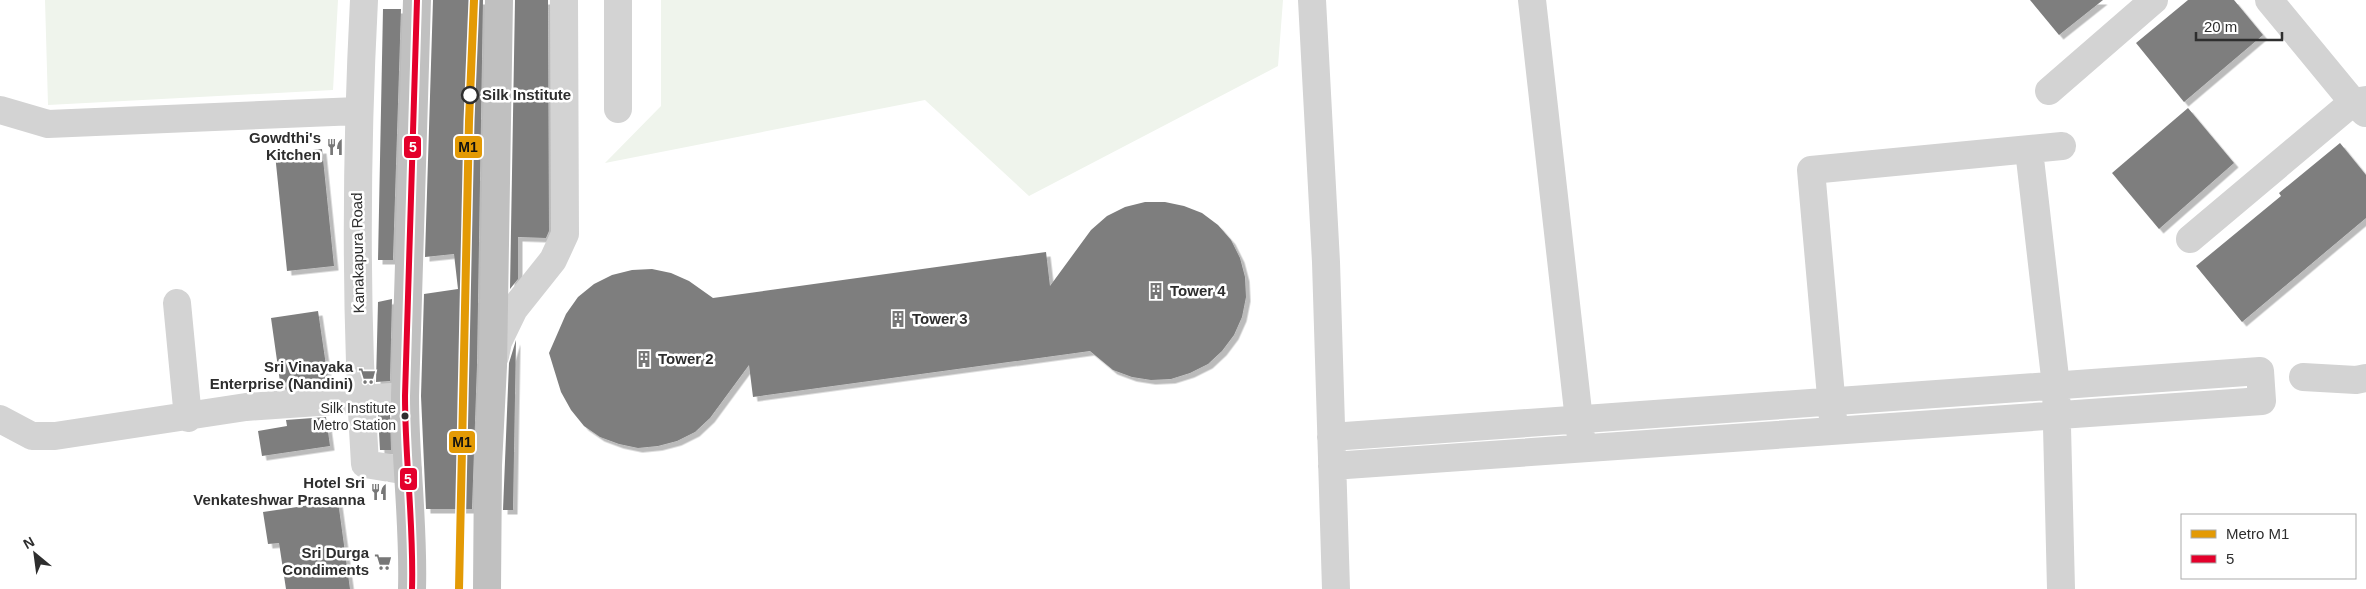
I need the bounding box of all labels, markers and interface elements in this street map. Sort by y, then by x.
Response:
scale bar [2196,10,2282,42]
text: 20 m [2204,18,2237,35]
marker: Silk Institute [461,86,479,104]
place label: Silk Institute [482,86,571,103]
place label: Gowdthi's Kitchen [249,129,321,163]
line badge: 5 [403,135,422,159]
line badge: M1 [454,135,483,159]
restaurant icon: Gowdthi's Kitchen [325,137,345,157]
text: 5 [409,139,417,155]
text: M1 [458,139,478,155]
street label: Kanakapura Road [348,192,367,314]
building icon: Tower 4 [1146,281,1166,301]
place label: Tower 4 [1170,282,1226,299]
building icon: Tower 3 [888,309,908,329]
place label: Tower 3 [912,310,968,327]
building icon: Tower 2 [634,349,654,369]
place label: Tower 2 [658,350,714,367]
place label: Sri Vinayaka Enterprise (Nandini) [210,358,354,392]
supermarket icon: Sri Vinayaka Enterprise (Nandini) [357,366,377,386]
place label: Silk Institute Metro Station [313,400,396,433]
marker: Silk Institute Metro Station [400,411,410,421]
line badge: M1 [448,430,476,454]
text: M1 [452,434,472,450]
line badge: 5 [399,467,418,491]
text: 5 [404,471,412,487]
place label: Hotel Sri Venkateshwar Prasanna [193,474,366,508]
restaurant icon: Hotel Sri Venkateshwar Prasanna [369,482,389,502]
legend [2181,514,2356,579]
text: Metro M1 [2226,525,2289,542]
north arrow [10,529,60,579]
text: N [20,533,37,552]
place label: Sri Durga Condiments [282,544,370,578]
text: 5 [2226,550,2234,567]
supermarket icon: Sri Durga Condiments [373,552,393,572]

